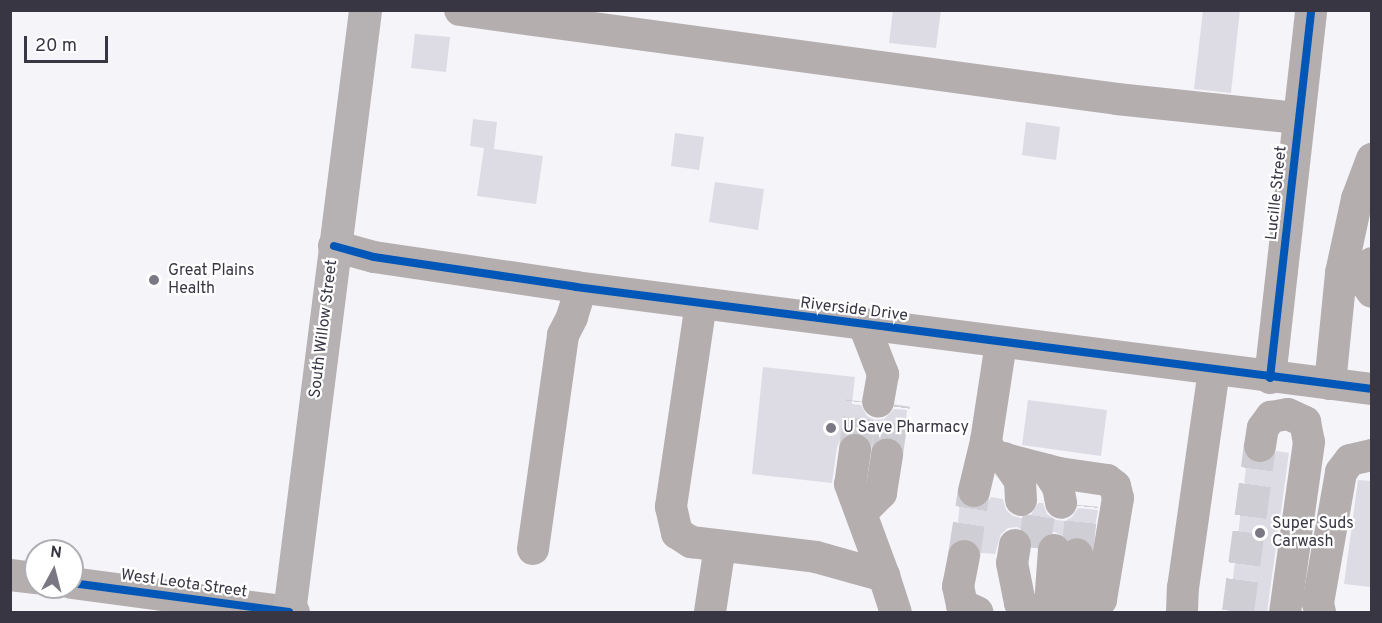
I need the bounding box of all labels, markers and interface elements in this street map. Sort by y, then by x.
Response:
scale bar [27,24,111,62]
text: 20 m [35,35,77,58]
street label: Lucille Street [1263,145,1291,241]
street label: South Willow Street [306,259,342,399]
place label: Great Plains Health [168,261,255,299]
marker: Great Plains Health [145,271,163,289]
street label: Riverside Drive [799,294,909,326]
place label: U Save Pharmacy [843,418,969,438]
marker: U Save Pharmacy [824,421,838,435]
place label: Super Suds Carwash [1272,514,1354,552]
marker: Super Suds Carwash [1253,526,1267,540]
north arrow [24,539,84,599]
text: N [49,542,63,564]
street label: West Leota Street [120,566,248,602]

